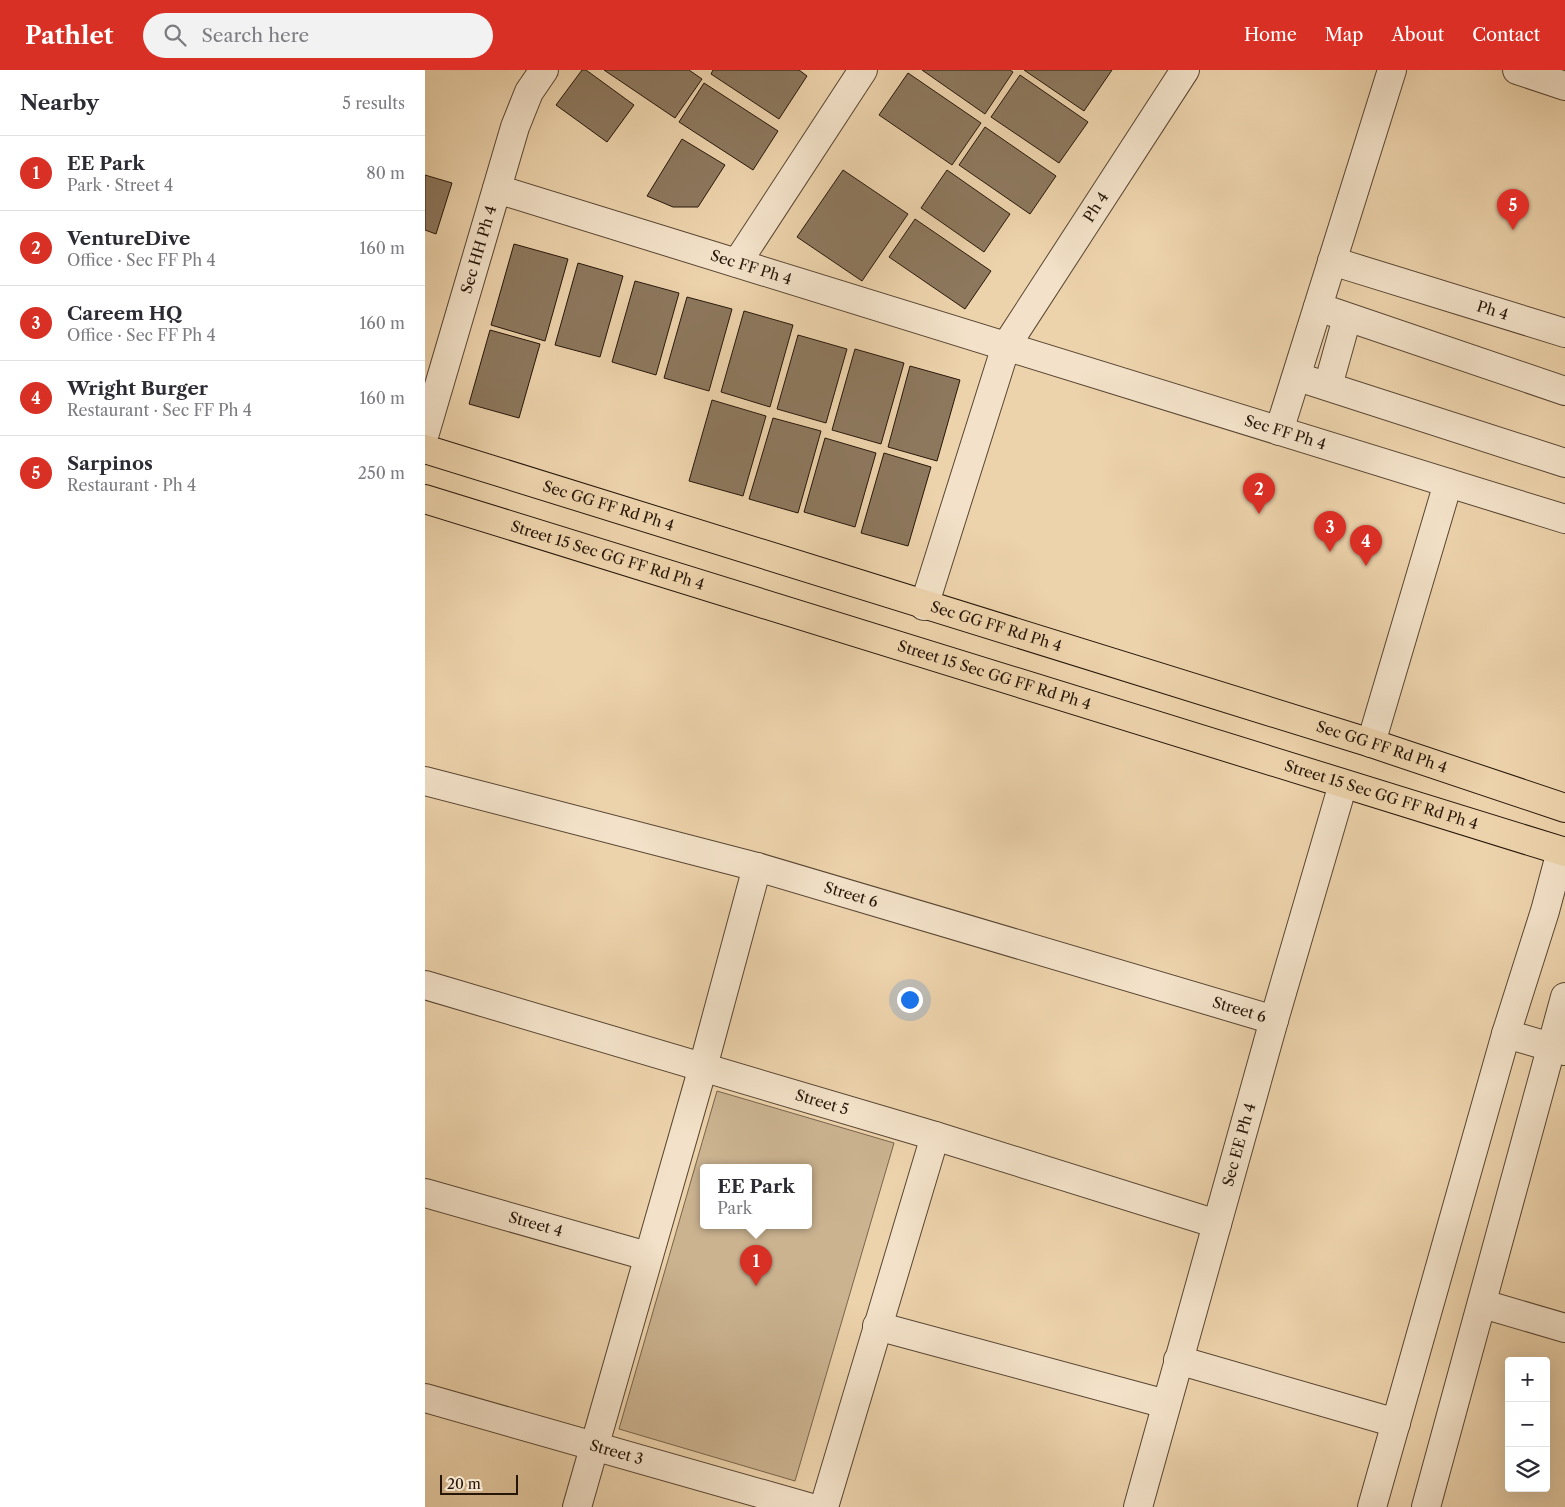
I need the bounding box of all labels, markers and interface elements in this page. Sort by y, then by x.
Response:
search box [143,13,493,58]
text: Pathlet [25,21,113,50]
icon: search [161,21,189,49]
text: Search here [201,24,309,47]
text: Home [1244,24,1297,46]
text: Map [1325,24,1363,46]
text: About [1391,24,1444,46]
text: Contact [1472,24,1540,46]
text: Nearby [20,90,99,115]
text: 5 results [342,93,405,113]
text: EE Park [67,152,145,175]
text: 1 [32,163,40,183]
text: 80 m [366,163,405,183]
text: Park · Street 4 [67,175,173,195]
street label: Ph 4 [1079,188,1112,226]
pin: 5 [1497,189,1529,230]
street label: Sec HH Ph 4 [456,203,500,296]
text: VentureDive [67,227,190,250]
text: 2 [31,238,41,258]
text: 160 m [360,238,405,258]
street label: Sec FF Ph 4 [708,246,794,289]
text: Office · Sec FF Ph 4 [67,250,216,270]
street label: Ph 4 [1475,296,1511,324]
text: Careem HQ [67,302,182,325]
text: 3 [31,313,41,333]
text: 160 m [360,313,405,333]
text: Office · Sec FF Ph 4 [67,325,216,345]
text: Wright Burger [67,377,208,400]
text: 4 [31,388,41,408]
text: 160 m [360,388,405,408]
text: Restaurant · Sec FF Ph 4 [67,400,252,420]
street label: Sec FF Ph 4 [1242,411,1328,454]
text: Sarpinos [67,452,153,475]
text: 5 [32,463,40,483]
text: 250 m [358,463,405,483]
pin: 2 [1243,473,1275,514]
text: Restaurant · Ph 4 [67,475,196,495]
street label: Sec GG FF Rd Ph 4 [540,476,677,535]
pin: 3 [1314,511,1346,552]
street label: Street 15 Sec GG FF Rd Ph 4 [509,516,707,594]
pin: 4 [1350,525,1382,566]
street label: Sec GG FF Rd Ph 4 [928,597,1064,655]
street label: Street 15 Sec GG FF Rd Ph 4 [895,636,1094,714]
street label: Sec GG FF Rd Ph 4 [1314,717,1450,777]
street label: Street 15 Sec GG FF Rd Ph 4 [1282,756,1480,833]
street label: Street 6 [822,877,881,911]
your location [897,987,923,1013]
street label: Street 6 [1210,992,1269,1026]
street label: Street 5 [793,1085,851,1119]
street label: Sec EE Ph 4 [1218,1101,1259,1189]
popup [700,1164,812,1229]
text: EE Park [717,1175,795,1198]
text: Park [717,1198,752,1218]
street label: Street 4 [507,1207,565,1241]
pin: 1 [740,1245,772,1286]
map controls [1505,1357,1550,1492]
button: + [1505,1357,1550,1402]
button: − [1505,1402,1550,1447]
street label: Street 3 [588,1435,646,1469]
button: layers [1505,1447,1550,1492]
scale bar [440,1472,517,1495]
text: 20 m [447,1475,481,1493]

